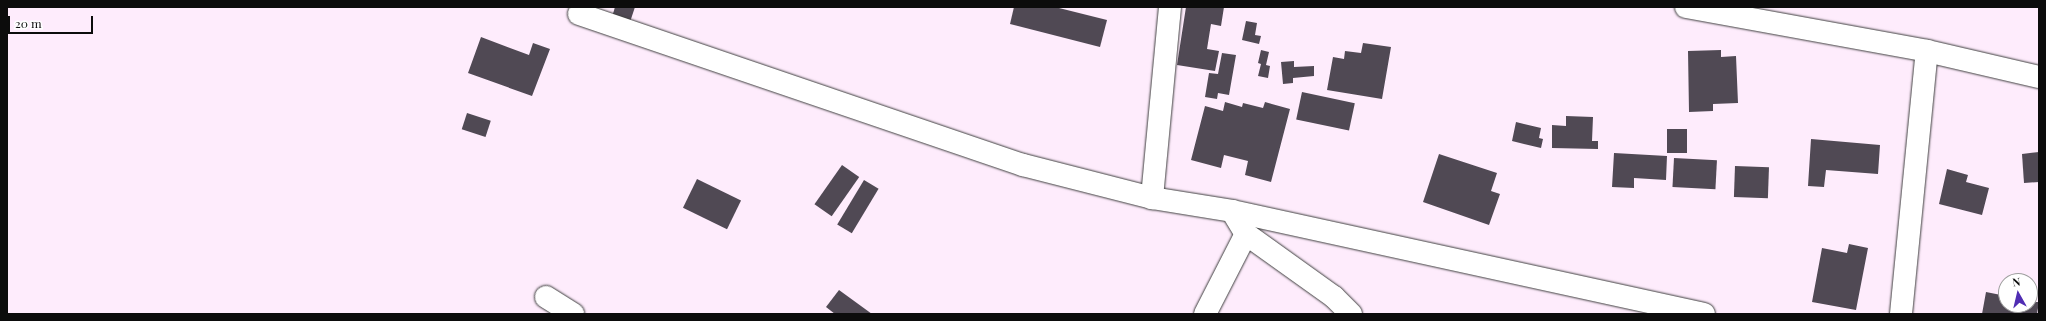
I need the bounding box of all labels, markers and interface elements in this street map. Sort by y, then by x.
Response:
scale bar [10,8,95,34]
text: 20 m [15,15,42,31]
north arrow [1998,273,2038,313]
text: N [2011,274,2021,290]

